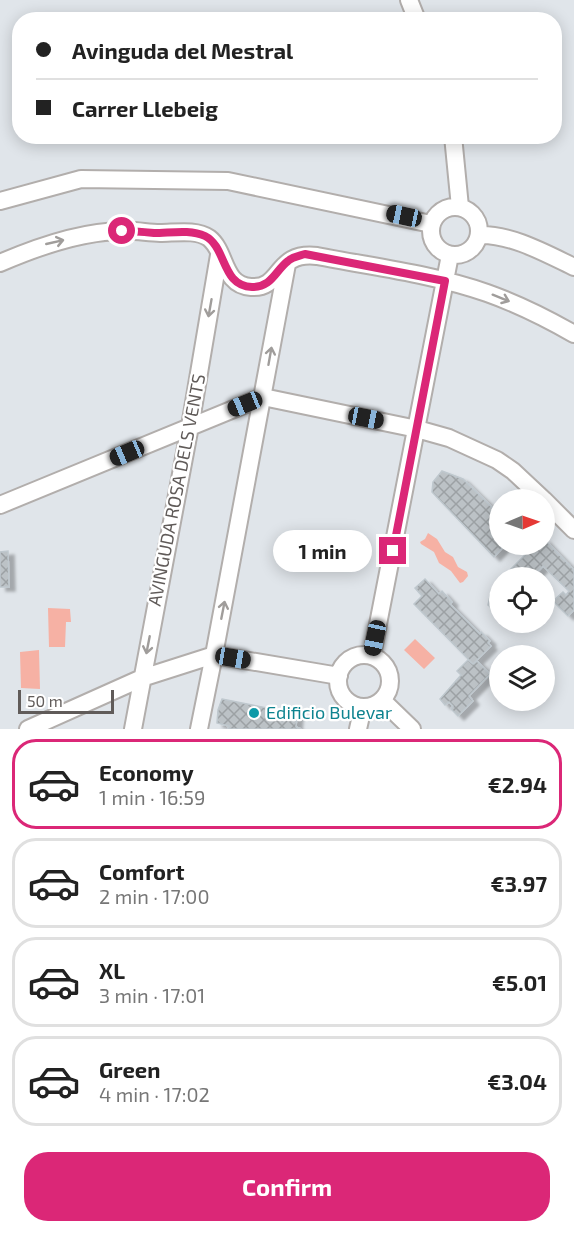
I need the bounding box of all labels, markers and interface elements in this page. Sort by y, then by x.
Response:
text: Avinguda del Mestral [72,37,293,63]
text: Carrer Llebeig [72,95,218,121]
car [385,203,423,229]
route start [108,217,135,244]
one-way arrow [45,236,64,248]
one-way arrow [491,293,509,304]
one-way arrow [205,298,216,318]
one-way arrow [265,347,276,367]
street label: AVINGUDA ROSA DELS VENTS [143,372,209,608]
car [225,389,265,419]
car [347,406,385,430]
car [107,438,147,468]
north arrow [489,489,555,555]
map controls [489,489,555,711]
callout: 1 min [273,530,372,572]
route end [379,537,406,564]
text: 1 min [298,539,347,563]
button: locate [489,567,555,633]
one-way arrow [218,601,229,620]
car [362,619,388,657]
one-way arrow [142,634,153,654]
button: layers [489,645,555,711]
car [214,646,252,670]
scale bar [18,687,114,714]
text: 50 m [27,691,63,710]
place label: Edificio Bulevar [266,701,392,723]
marker: Edificio Bulevar [247,706,261,720]
icon: car [27,757,81,811]
text: Economy [99,759,194,785]
text: €2.94 [488,771,547,797]
text: 1 min · 16:59 [99,785,205,809]
icon: car [27,856,81,910]
text: Comfort [99,858,184,884]
text: €3.97 [490,870,547,896]
text: 2 min · 17:00 [99,884,209,908]
icon: car [27,955,81,1009]
text: XL [99,957,125,983]
text: €5.01 [492,969,547,995]
text: 3 min · 17:01 [99,983,205,1007]
icon: car [27,1054,81,1108]
text: Green [99,1056,161,1082]
text: €3.04 [487,1068,547,1094]
text: 4 min · 17:02 [99,1082,210,1106]
button: Confirm [24,1152,550,1221]

